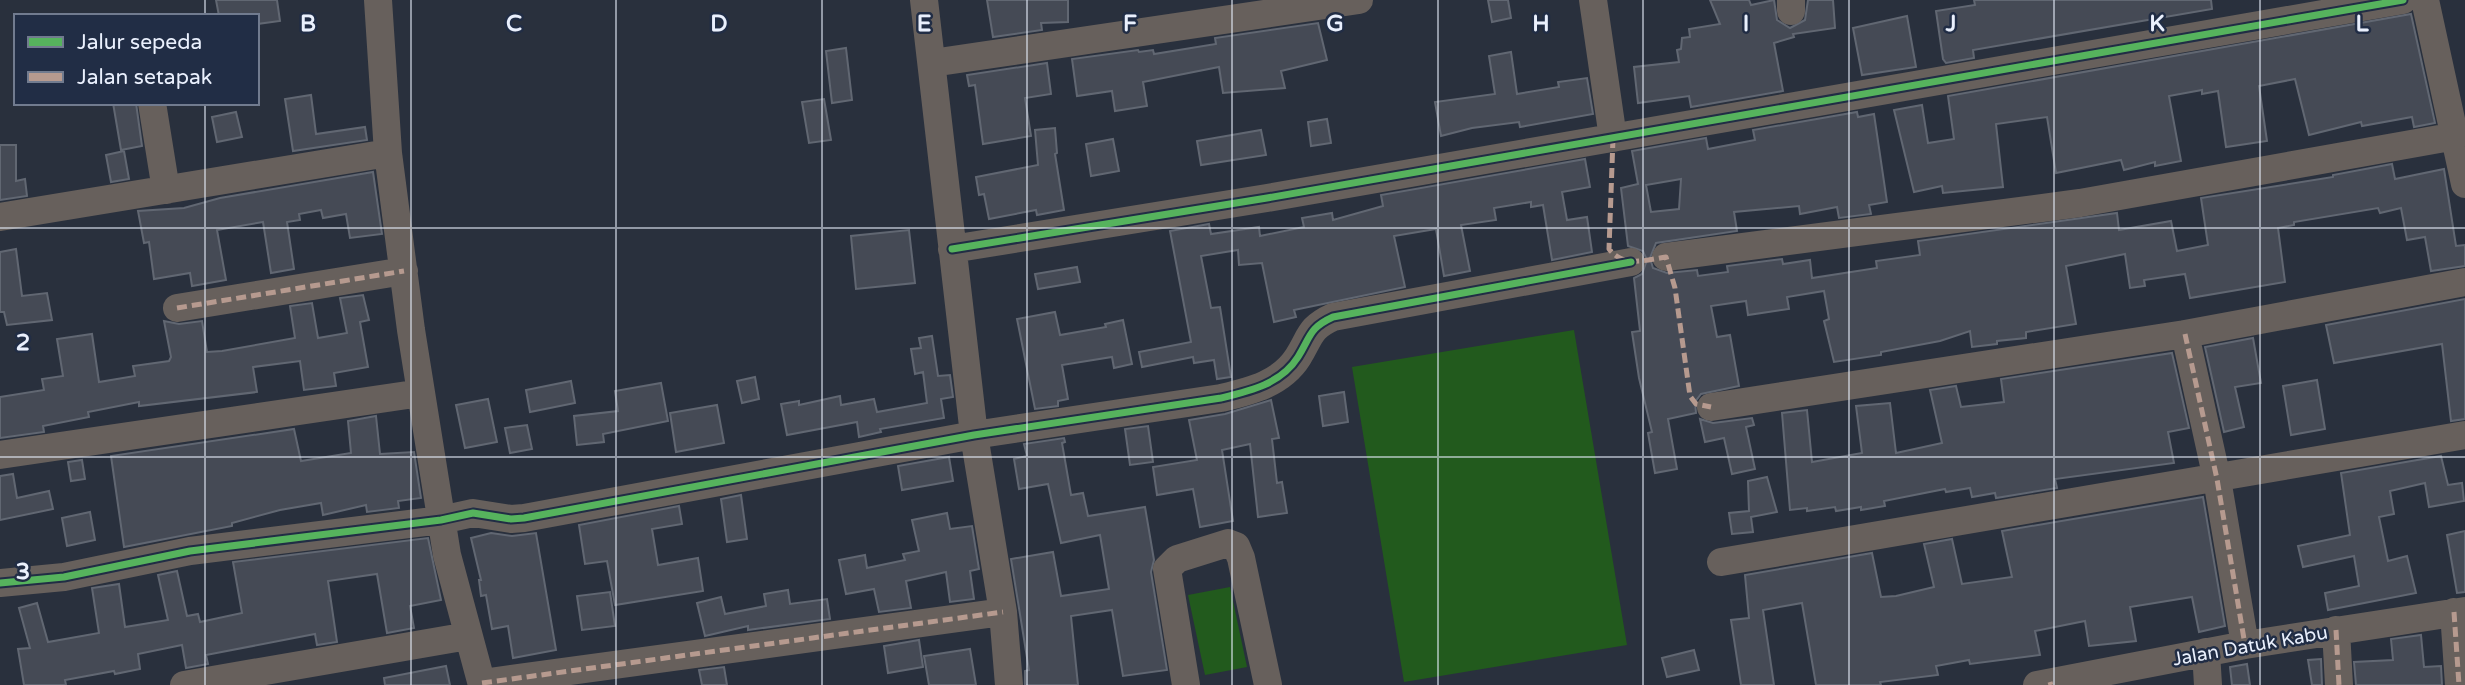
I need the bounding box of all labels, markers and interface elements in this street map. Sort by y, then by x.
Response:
text: B [300,10,316,38]
text: C [506,10,522,38]
text: D [710,10,728,38]
text: E [917,10,931,38]
text: F [1123,10,1137,38]
text: G [1326,10,1344,38]
text: H [1532,10,1550,38]
text: I [1743,10,1749,38]
text: J [1945,10,1956,38]
text: K [2149,10,2165,38]
text: L [2355,10,2369,38]
legend [14,14,259,105]
text: Jalur sepeda [77,30,202,55]
text: Jalan setapak [77,65,212,90]
text: 2 [16,329,30,357]
text: 3 [16,558,30,586]
street label: Jalan Datuk Kabu [2171,622,2329,670]

